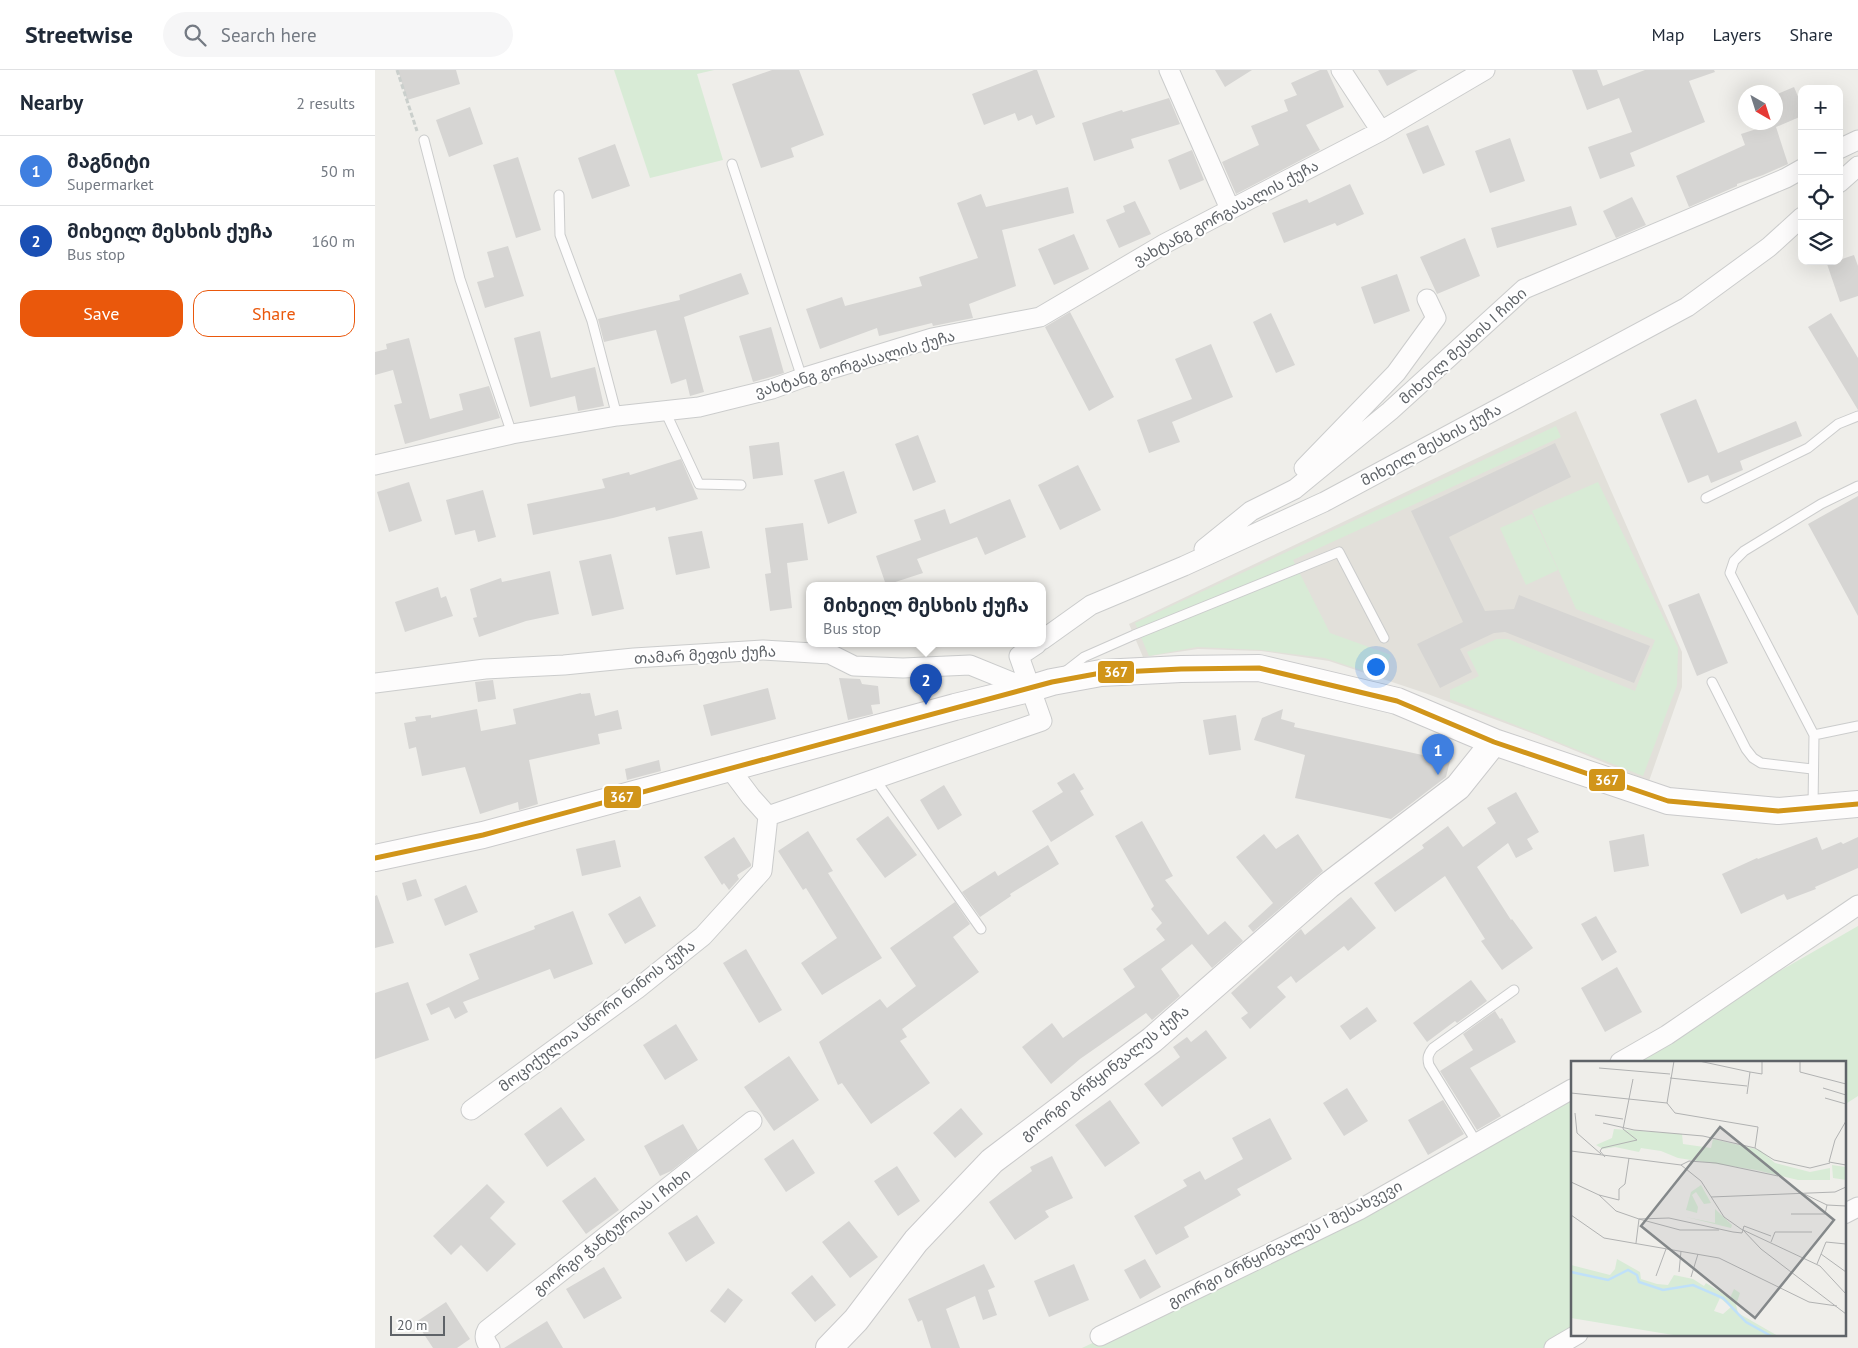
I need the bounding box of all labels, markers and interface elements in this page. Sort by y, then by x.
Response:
search box [163,12,513,57]
text: Streetwise [25,19,133,50]
icon: search [181,21,209,49]
text: Search here [221,23,317,47]
text: Map [1652,23,1684,46]
text: Layers [1712,23,1761,46]
text: Share [1789,23,1833,46]
north arrow [1738,85,1783,130]
map controls [1798,85,1843,265]
button: + [1798,85,1843,130]
text: Nearby [20,89,83,116]
text: 2 results [296,93,355,113]
button: − [1798,130,1843,175]
text: მაგნიტი [67,149,150,173]
street label: ვახტანგ გორგასალის ქუჩა [1130,156,1322,270]
text: 1 [31,161,41,181]
text: 50 m [320,161,355,181]
text: Supermarket [67,174,154,194]
button: locate [1798,175,1843,220]
text: მიხეილ მესხის ქუჩა [67,219,273,243]
button: layers [1798,220,1843,265]
text: 2 [31,231,41,251]
text: 160 m [312,231,355,251]
text: Bus stop [67,244,125,264]
street label: მიხეილ მესხის I ჩიხი [1395,283,1530,408]
button: Save [20,290,183,337]
button: Share [193,290,355,337]
street label: ვახტანგ გორგასალის ქუჩა [753,326,957,401]
street label: მიხეილ მესხის ქუჩა [1357,399,1504,490]
popup [806,582,1046,647]
text: მიხეილ მესხის ქუჩა [823,593,1029,617]
text: Bus stop [823,618,881,638]
street label: თამარ მეფის ქუჩა [634,641,776,668]
your location [1363,654,1389,680]
line badge: 367 [1097,660,1135,684]
text: 367 [1104,663,1128,681]
pin: 2 [910,664,942,705]
pin: 1 [1422,734,1454,775]
line badge: 367 [1588,768,1626,792]
text: 367 [1595,771,1619,789]
line badge: 367 [603,785,642,809]
text: 367 [610,788,634,806]
street label: მოციქულთა სწორი ნინოს ქუჩა [495,935,699,1096]
street label: გიორგი ბრწყინვალეს ქუჩა [1017,1001,1193,1144]
inset map [1571,1061,1845,1336]
street label: გიორგი ჭანტურიას I ჩიხი [529,1164,694,1299]
street label: გიორგი ბრწყინვალეს I შესახვევი [1164,1176,1405,1311]
scale bar [390,1313,445,1336]
text: 20 m [397,1316,427,1334]

